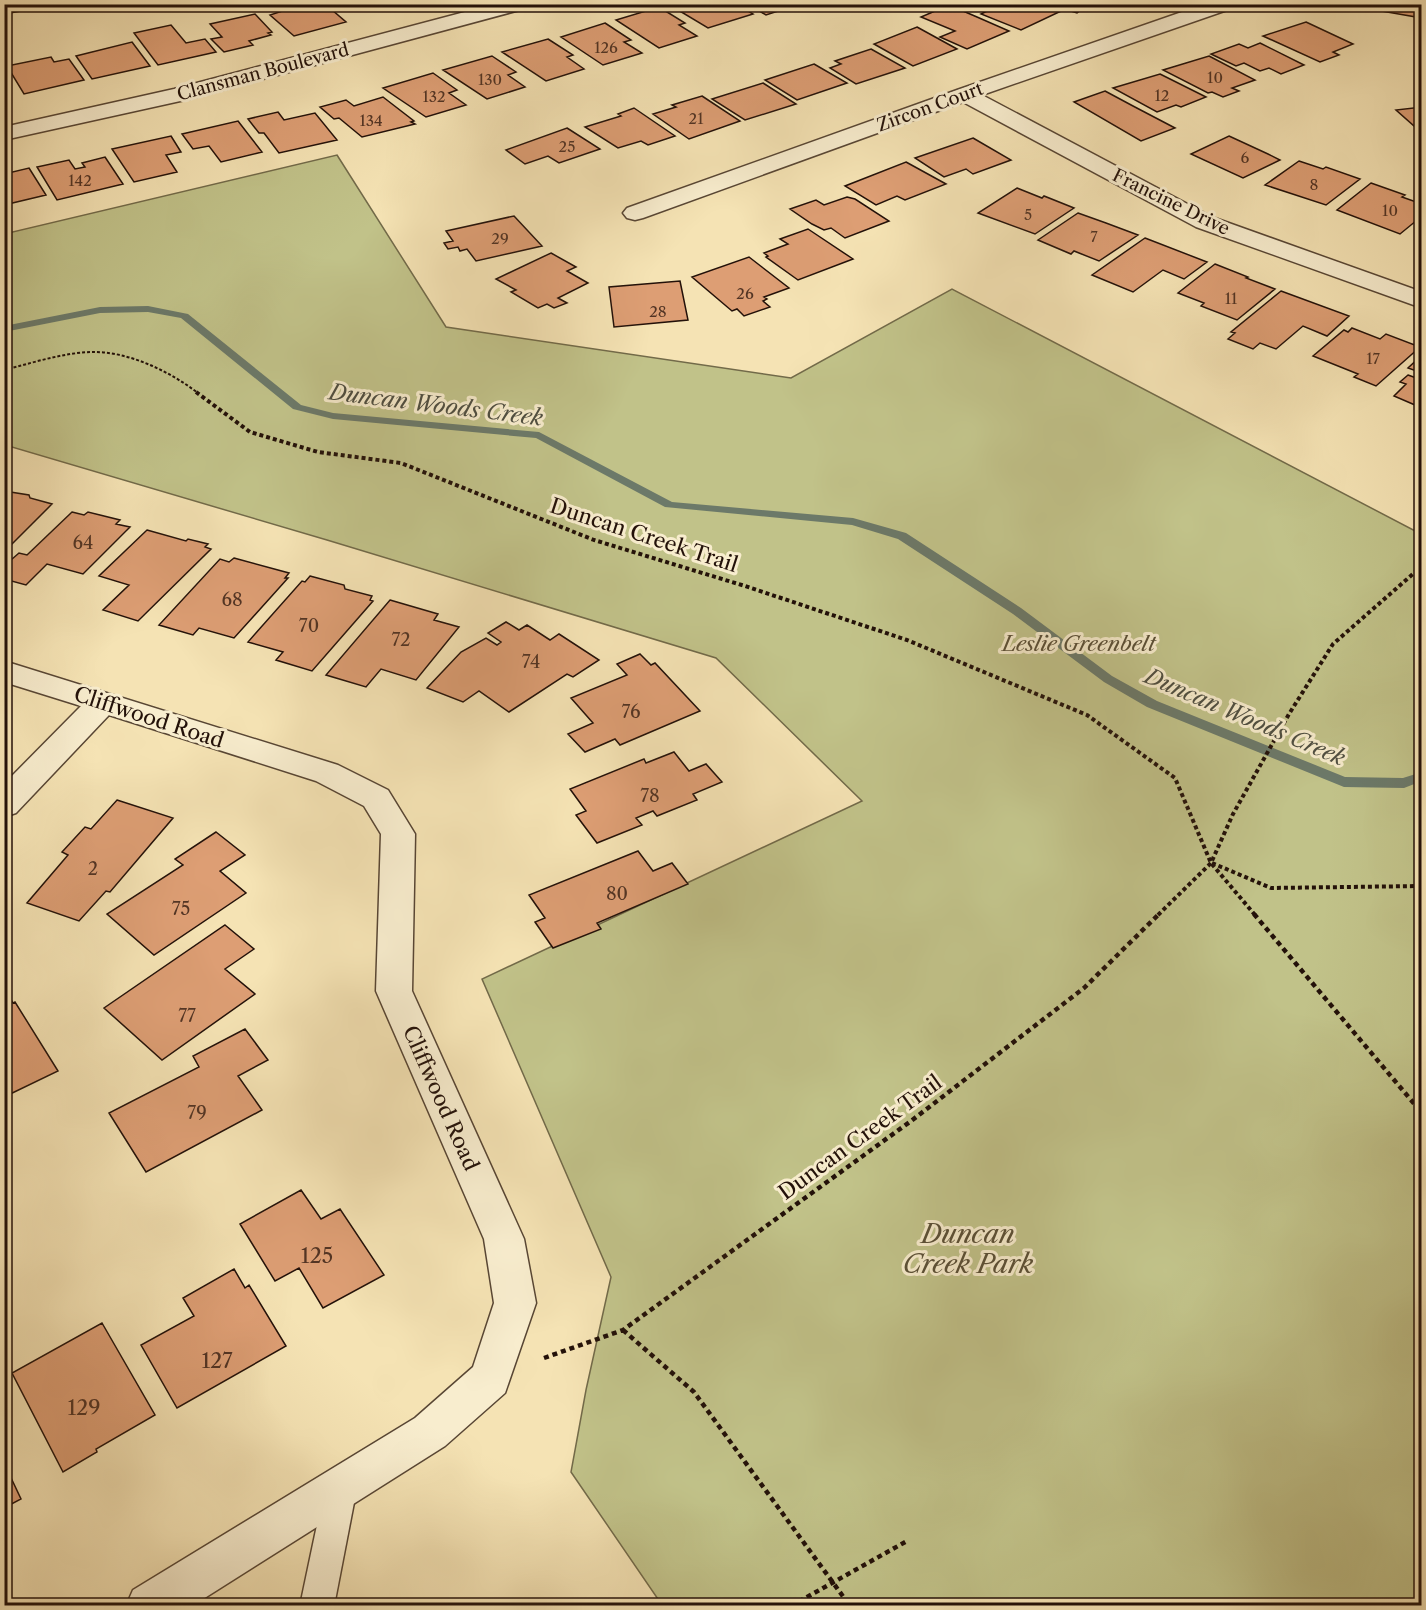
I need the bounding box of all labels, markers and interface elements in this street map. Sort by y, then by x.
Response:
street label: Clansman Boulevard [175,38,351,106]
house number: 126 [594,38,618,57]
house number: 10 [1207,68,1223,87]
house number: 130 [478,70,502,89]
street label: Zircon Court [874,77,987,136]
house number: 12 [1155,86,1169,105]
house number: 132 [422,87,446,106]
house number: 21 [689,109,704,128]
house number: 134 [359,111,383,130]
house number: 25 [559,137,575,156]
house number: 6 [1241,148,1250,167]
street label: Francine Drive [1109,164,1233,240]
house number: 142 [68,171,92,190]
house number: 8 [1310,175,1319,194]
house number: 10 [1382,201,1398,220]
house number: 5 [1024,205,1032,224]
house number: 7 [1090,227,1098,246]
house number: 29 [491,229,509,248]
house number: 26 [736,284,754,303]
house number: 11 [1225,289,1238,308]
house number: 28 [649,302,667,321]
house number: 17 [1366,349,1380,368]
water label: Duncan Woods Creek [326,378,545,432]
street label: Duncan Creek Trail [547,493,741,577]
house number: 64 [73,532,93,554]
house number: 68 [221,589,243,611]
house number: 70 [299,615,319,637]
house number: 72 [391,629,411,651]
park label: Leslie Greenbelt [1000,631,1157,656]
house number: 74 [522,651,540,673]
water label: Duncan Woods Creek [1139,662,1350,772]
street label: Cliffwood Road [71,681,227,753]
house number: 76 [621,701,641,723]
house number: 78 [640,785,660,807]
house number: 2 [88,858,98,880]
house number: 80 [606,883,628,905]
house number: 75 [172,898,190,920]
house number: 77 [178,1005,196,1027]
street label: Cliffwood Road [398,1022,484,1175]
street label: Duncan Creek Trail [773,1069,947,1205]
house number: 79 [187,1102,207,1124]
park label: Duncan Creek Park [903,1218,1034,1280]
house number: 125 [301,1243,333,1268]
house number: 127 [201,1348,233,1373]
house number: 129 [67,1395,101,1420]

